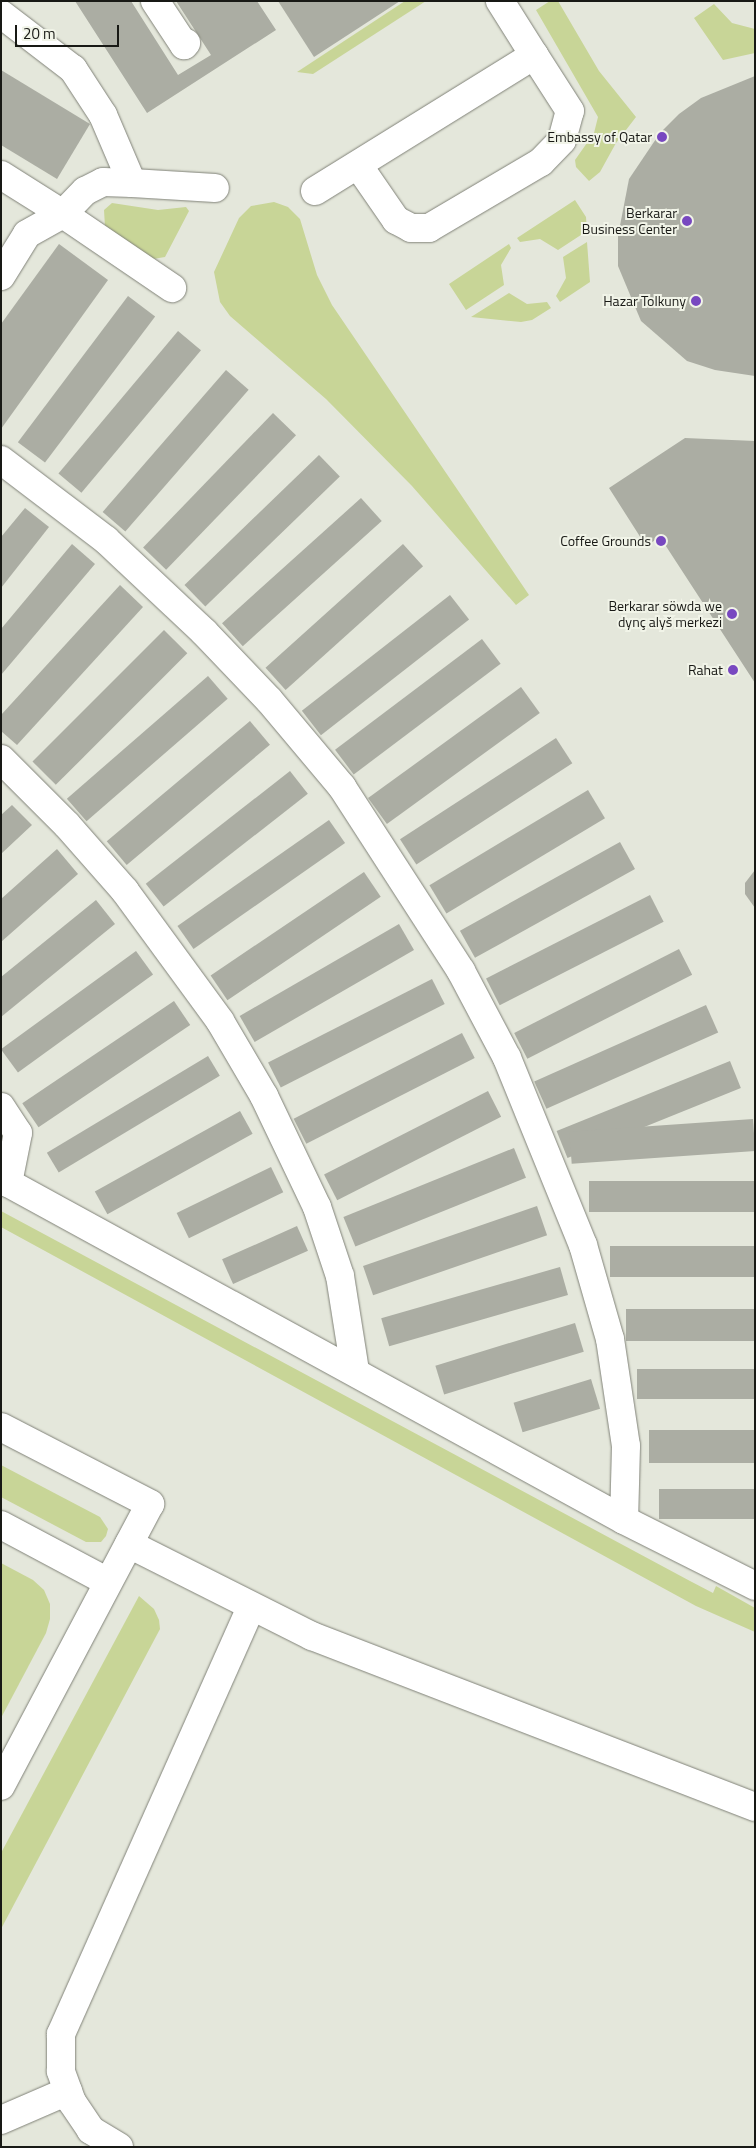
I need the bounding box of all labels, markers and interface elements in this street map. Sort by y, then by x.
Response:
scale bar [18,15,121,47]
text: 20 m [23,22,56,45]
place label: Embassy of Qatar [547,129,652,145]
marker: Embassy of Qatar [656,131,668,143]
place label: Berkarar Business Center [582,205,677,238]
marker: Berkarar Business Center [681,215,693,227]
place label: Hazar Tolkuny [603,293,686,309]
marker: Hazar Tolkuny [690,295,702,307]
place label: Coffee Grounds [560,533,651,549]
marker: Coffee Grounds [655,535,667,547]
place label: Berkarar söwda we dynç alyš merkezi [608,598,722,630]
marker: Berkarar söwda we dynç alyš merkezi [726,608,738,620]
place label: Rahat [688,662,723,678]
marker: Rahat [727,664,739,676]

